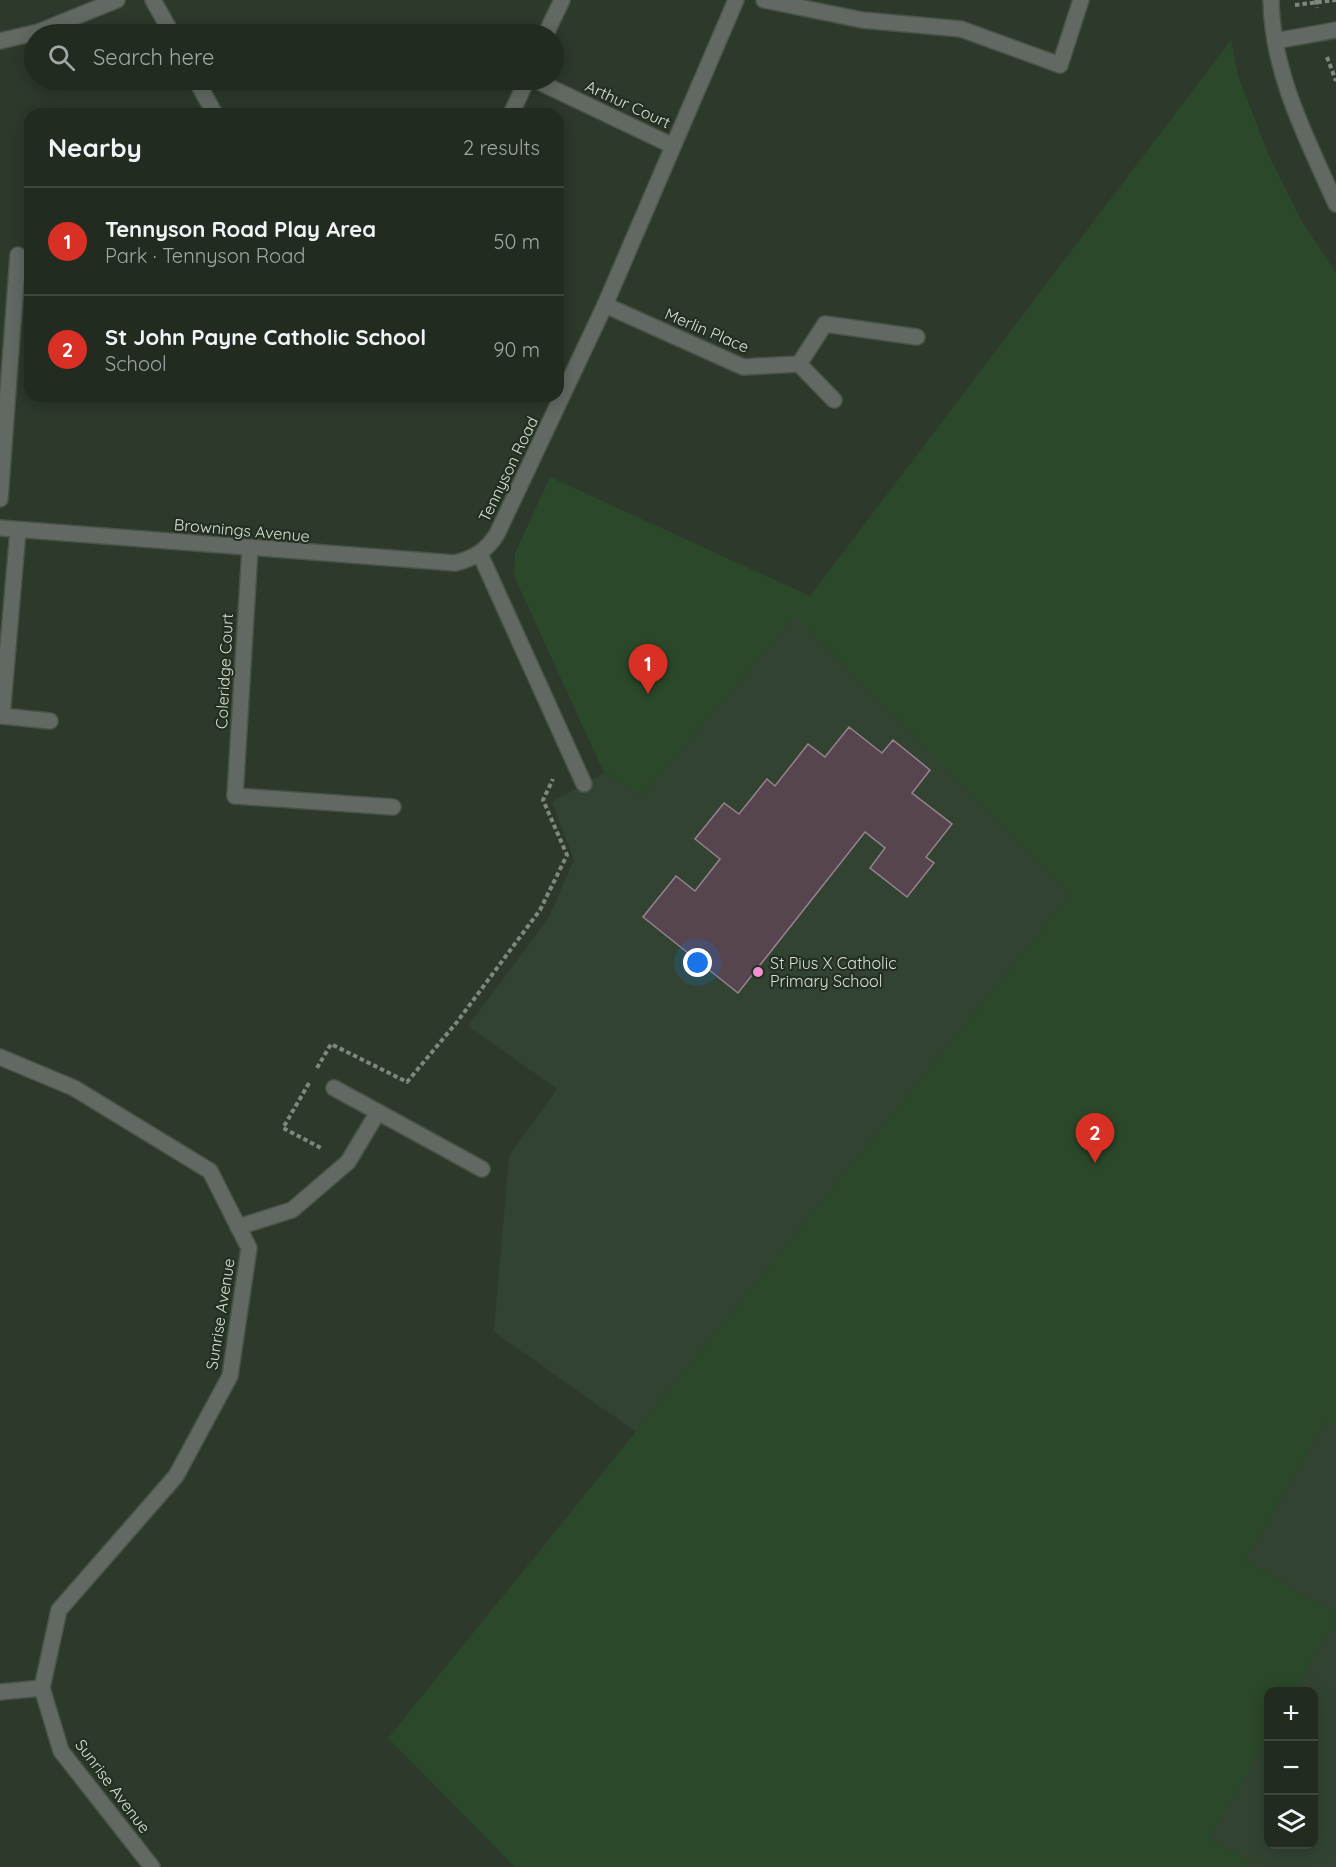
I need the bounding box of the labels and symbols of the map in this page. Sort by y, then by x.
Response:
street label: Arthur Court [582,76,674,132]
street label: Merlin Place [662,303,752,357]
street label: Tennyson Road [474,413,542,525]
street label: Brownings Avenue [173,514,311,546]
street label: Coleridge Court [211,613,237,729]
pin: 1 [628,644,668,694]
your location [683,948,712,977]
place label: St Pius X Catholic Primary School [770,953,897,991]
marker: St Pius X Catholic Primary School [751,965,765,979]
pin: 2 [1076,1114,1114,1163]
street label: Sunrise Avenue [201,1257,239,1371]
street label: Sunrise Avenue [71,1735,155,1837]

